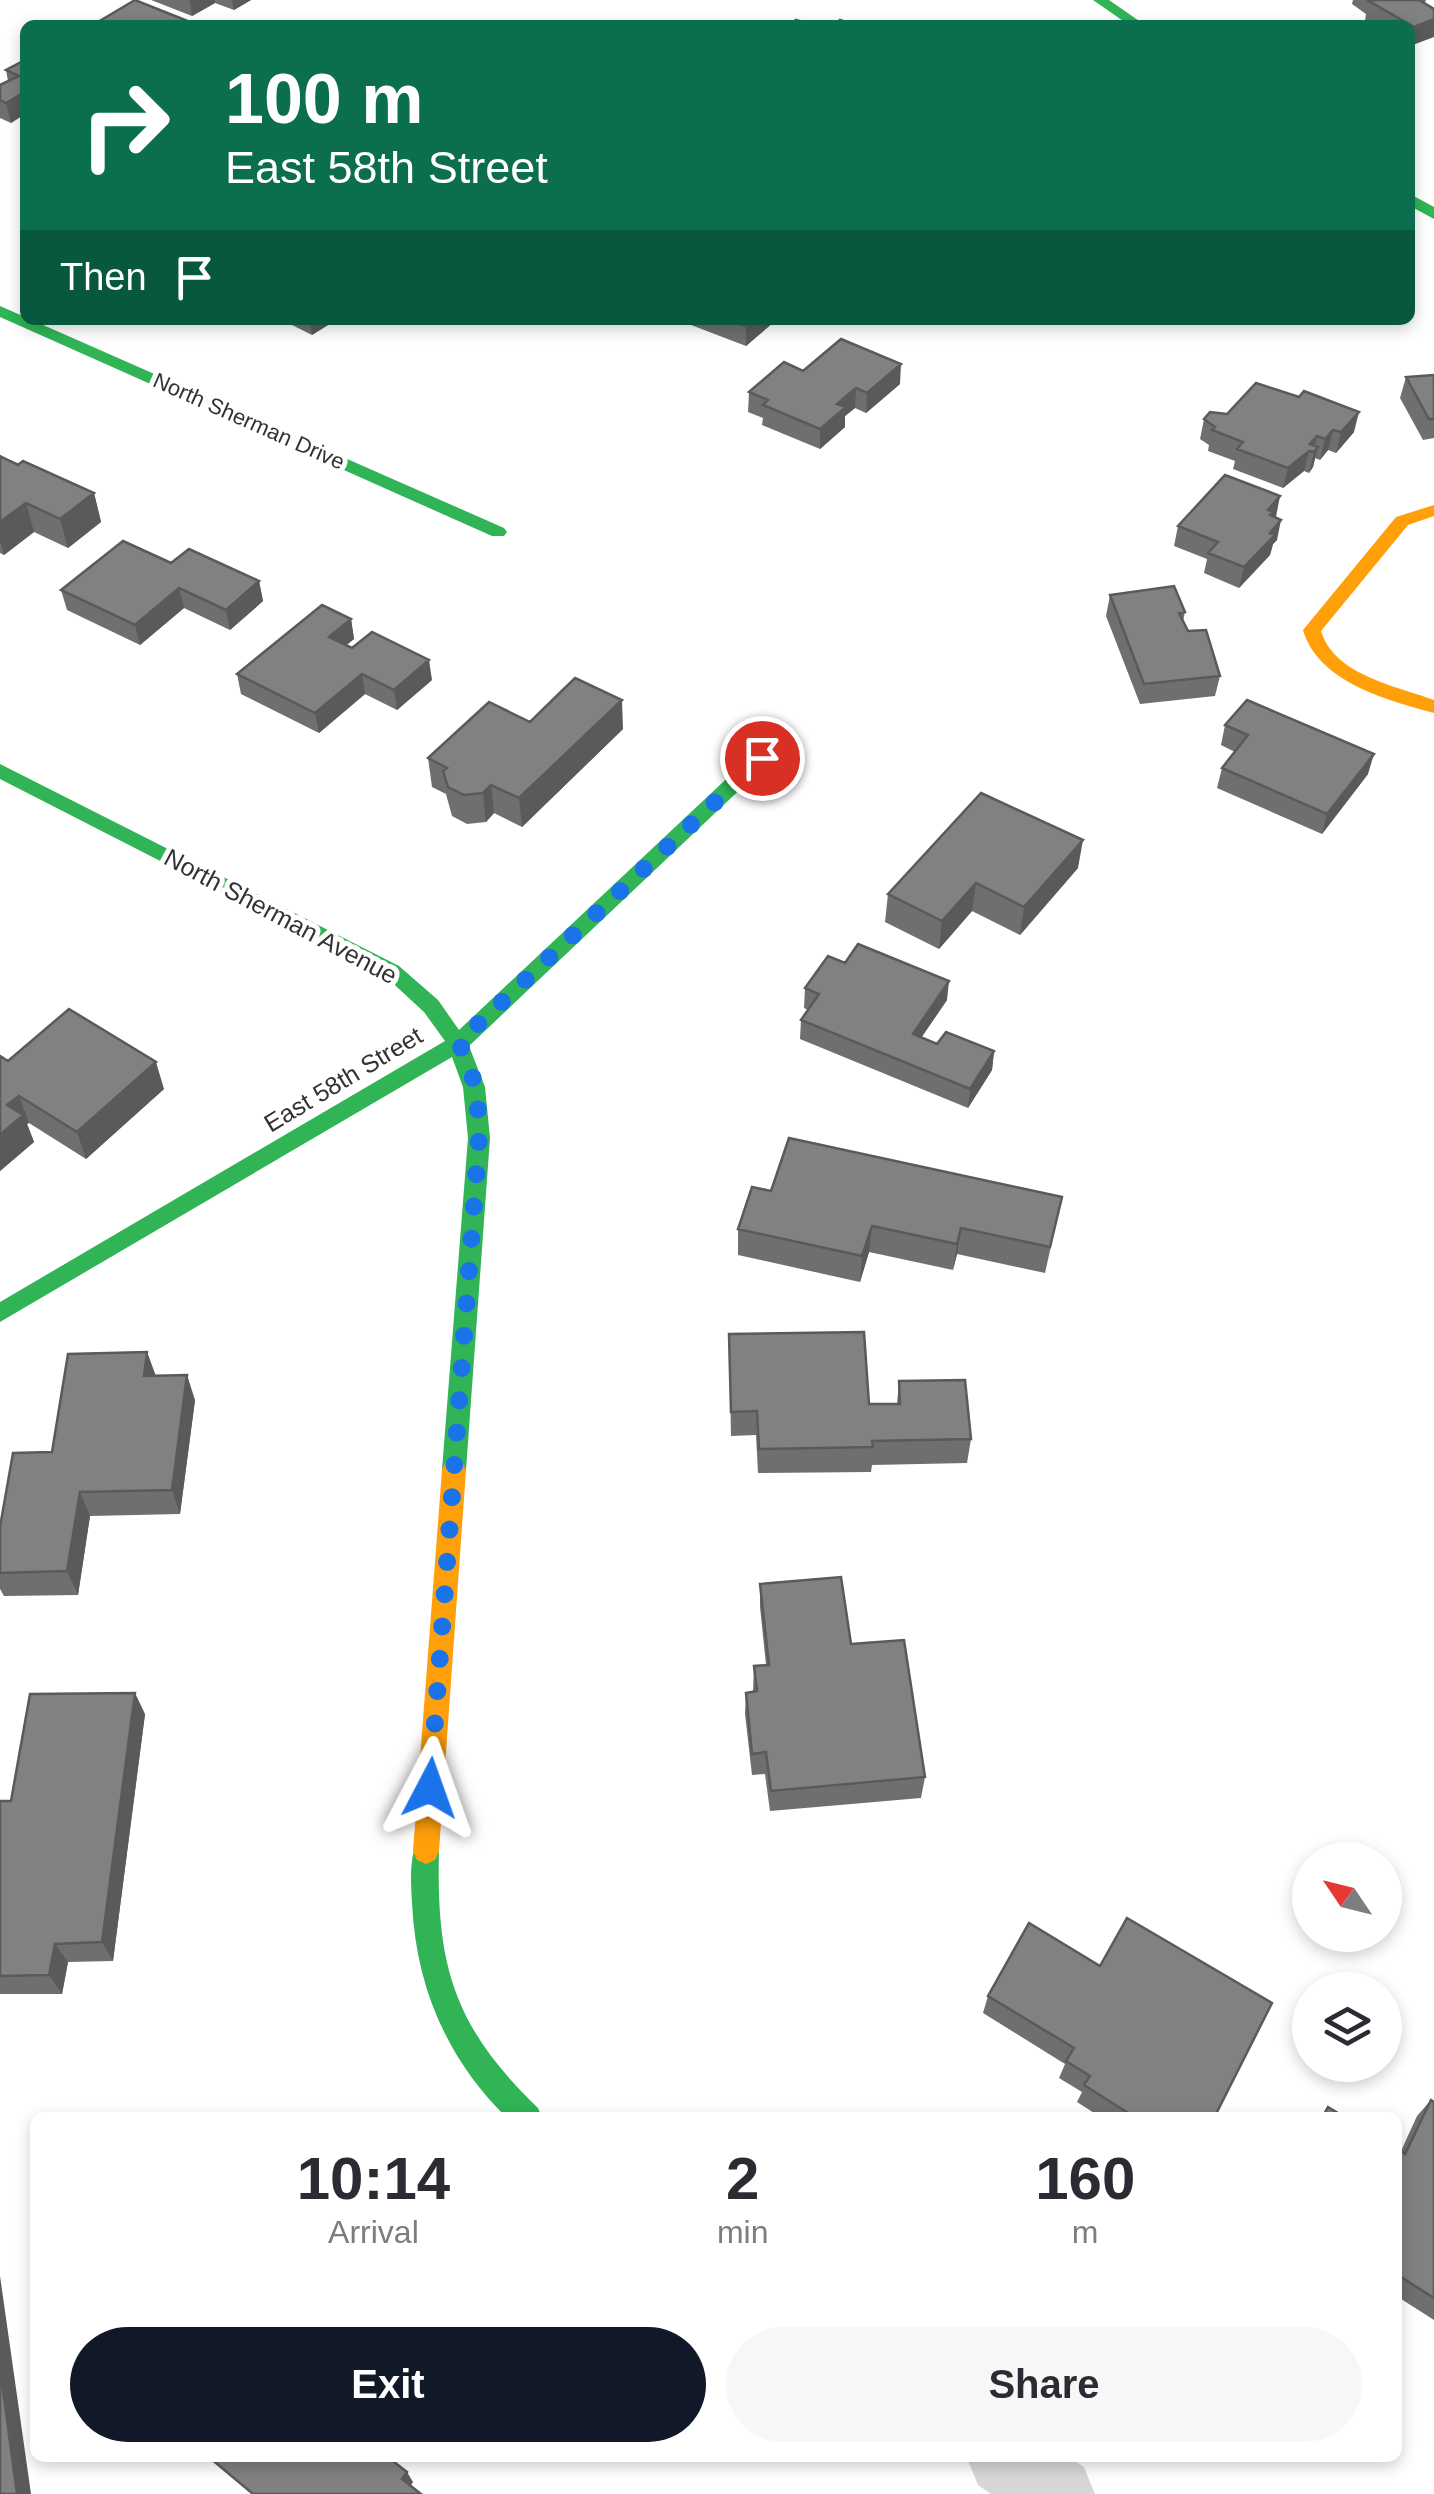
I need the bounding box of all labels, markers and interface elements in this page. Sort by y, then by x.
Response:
icon: right [60,60,190,190]
text: 100 m [225,60,423,138]
text: East 58th Street [225,142,548,193]
icon: arrive [167,250,222,305]
text: Then [60,256,147,298]
street label: North Sherman Drive [150,368,348,474]
pin [720,716,805,801]
icon: arrive [735,731,790,786]
street label: North Sherman Avenue [160,843,402,989]
street label: East 58th Street [259,1021,427,1137]
position arrow [378,1736,482,1840]
north arrow [1292,1842,1402,1952]
map controls [1292,1842,1402,2082]
button: layers [1292,1972,1402,2082]
text: 10:14 [297,2145,450,2212]
text: 2 [726,2145,759,2212]
text: 160 [1035,2145,1135,2212]
text: Arrival [328,2214,419,2250]
text: min [717,2214,768,2250]
text: m [1072,2214,1099,2250]
button: Exit [70,2327,706,2442]
button: Share [726,2327,1362,2442]

